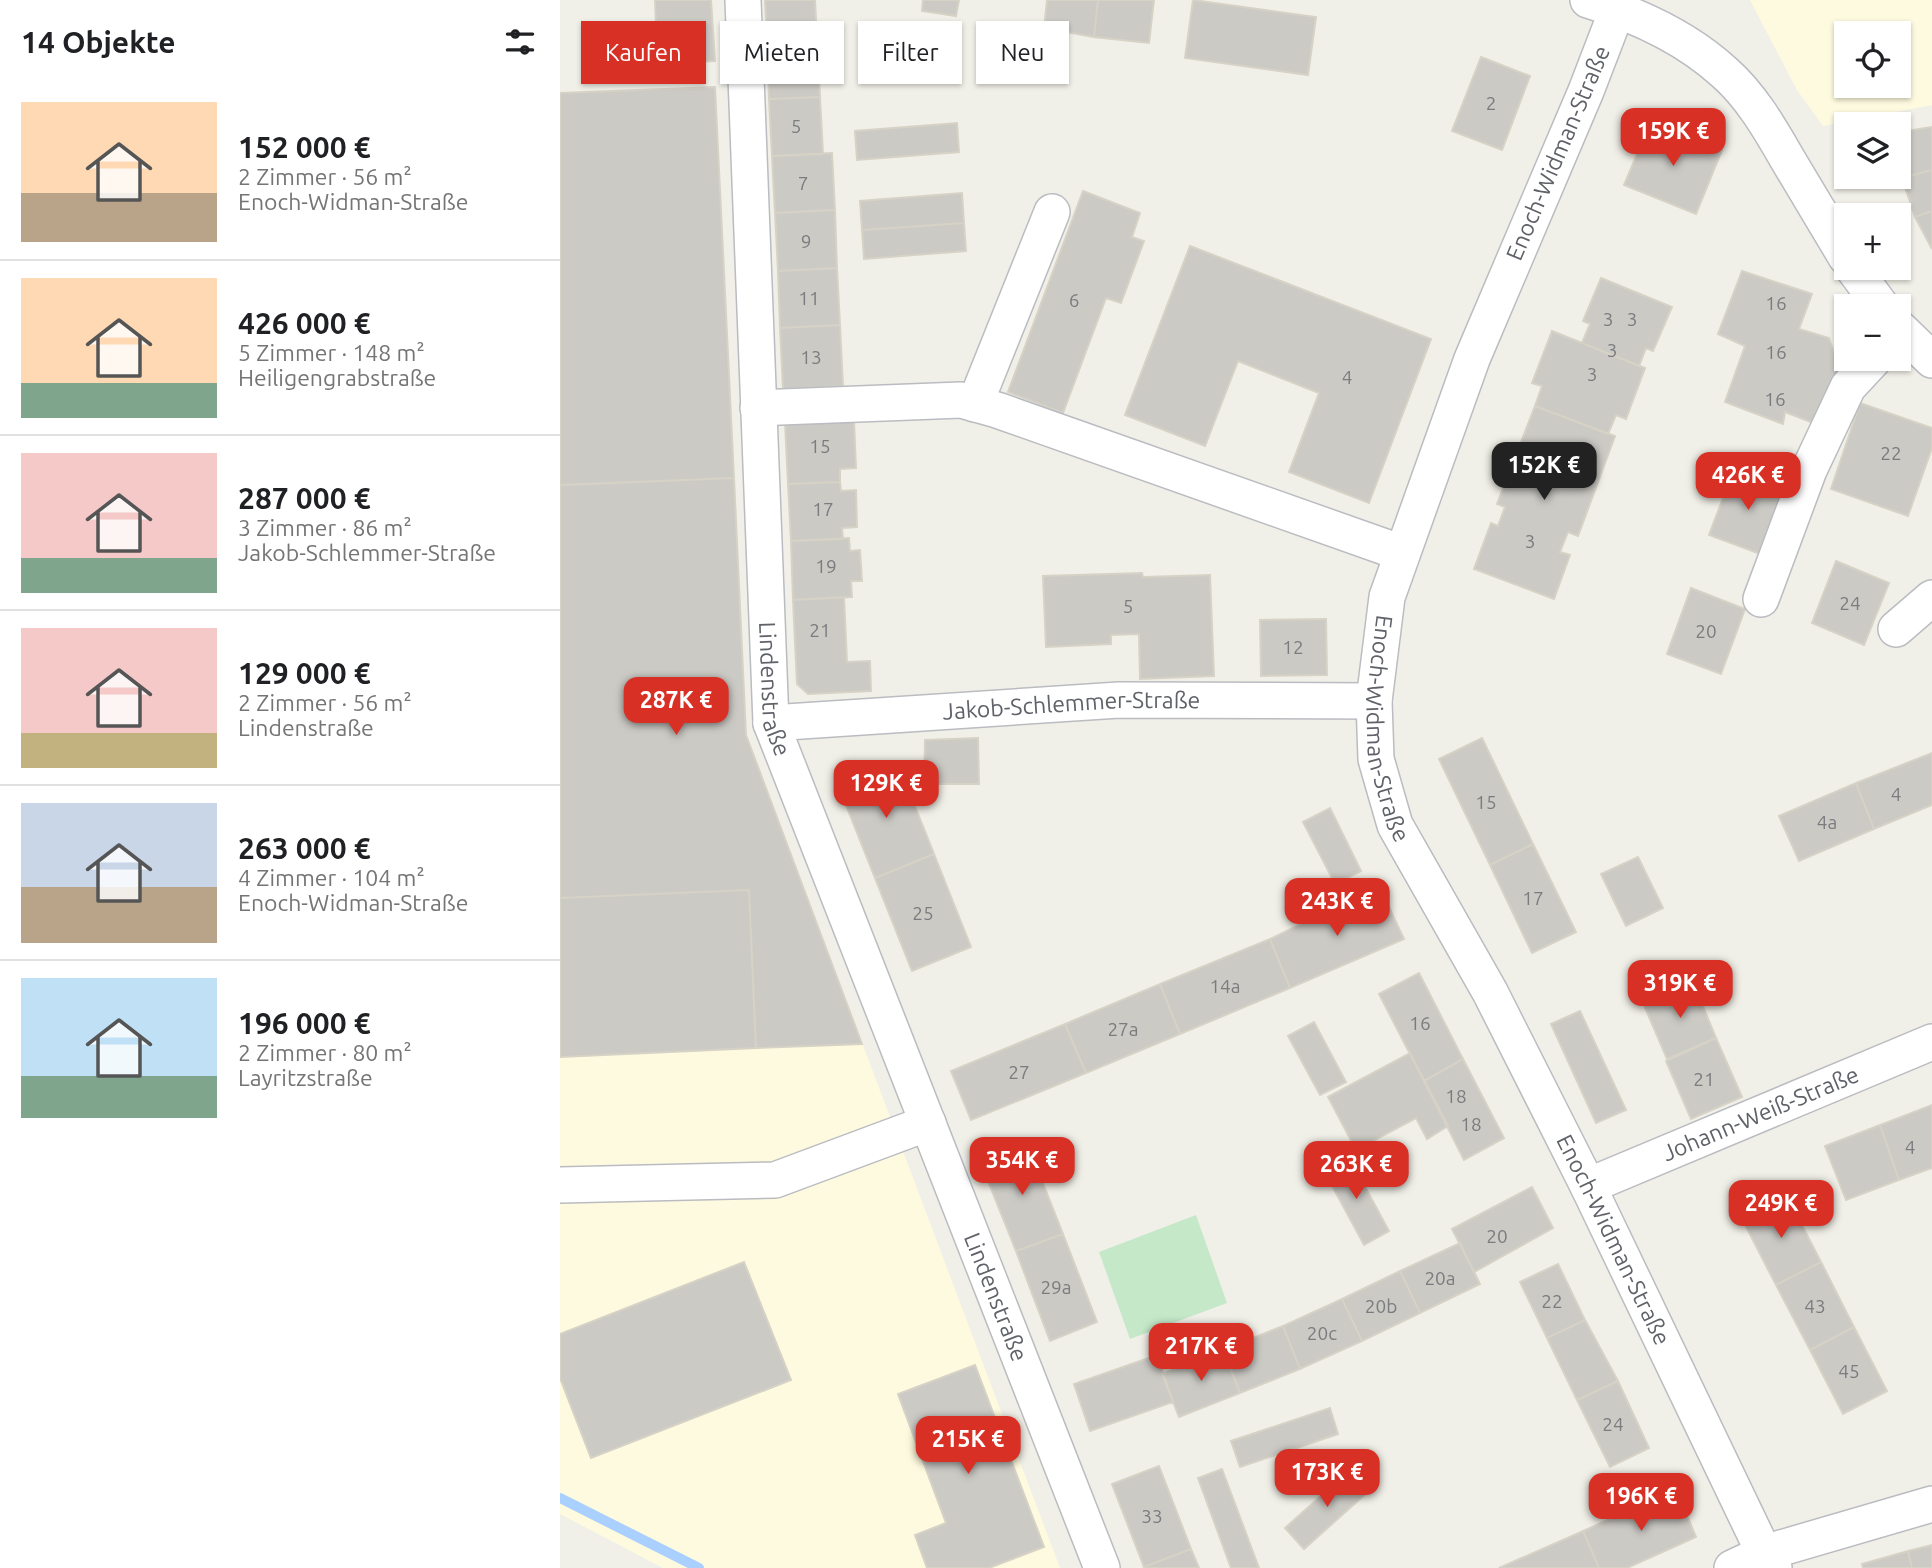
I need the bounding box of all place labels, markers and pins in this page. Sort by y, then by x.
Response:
pin: 159K € [1616,108,1730,168]
pin: 152K € [1487,442,1601,502]
pin: 426K € [1691,452,1805,512]
pin: 287K € [619,678,733,737]
pin: 129K € [829,760,943,820]
pin: 243K € [1280,878,1394,938]
pin: 319K € [1623,960,1737,1020]
pin: 354K € [965,1138,1079,1197]
pin: 263K € [1299,1142,1413,1201]
pin: 249K € [1724,1180,1838,1240]
pin: 217K € [1144,1324,1258,1383]
pin: 215K € [911,1416,1025,1476]
pin: 173K € [1270,1450,1384,1509]
pin: 196K € [1584,1474,1698,1533]

